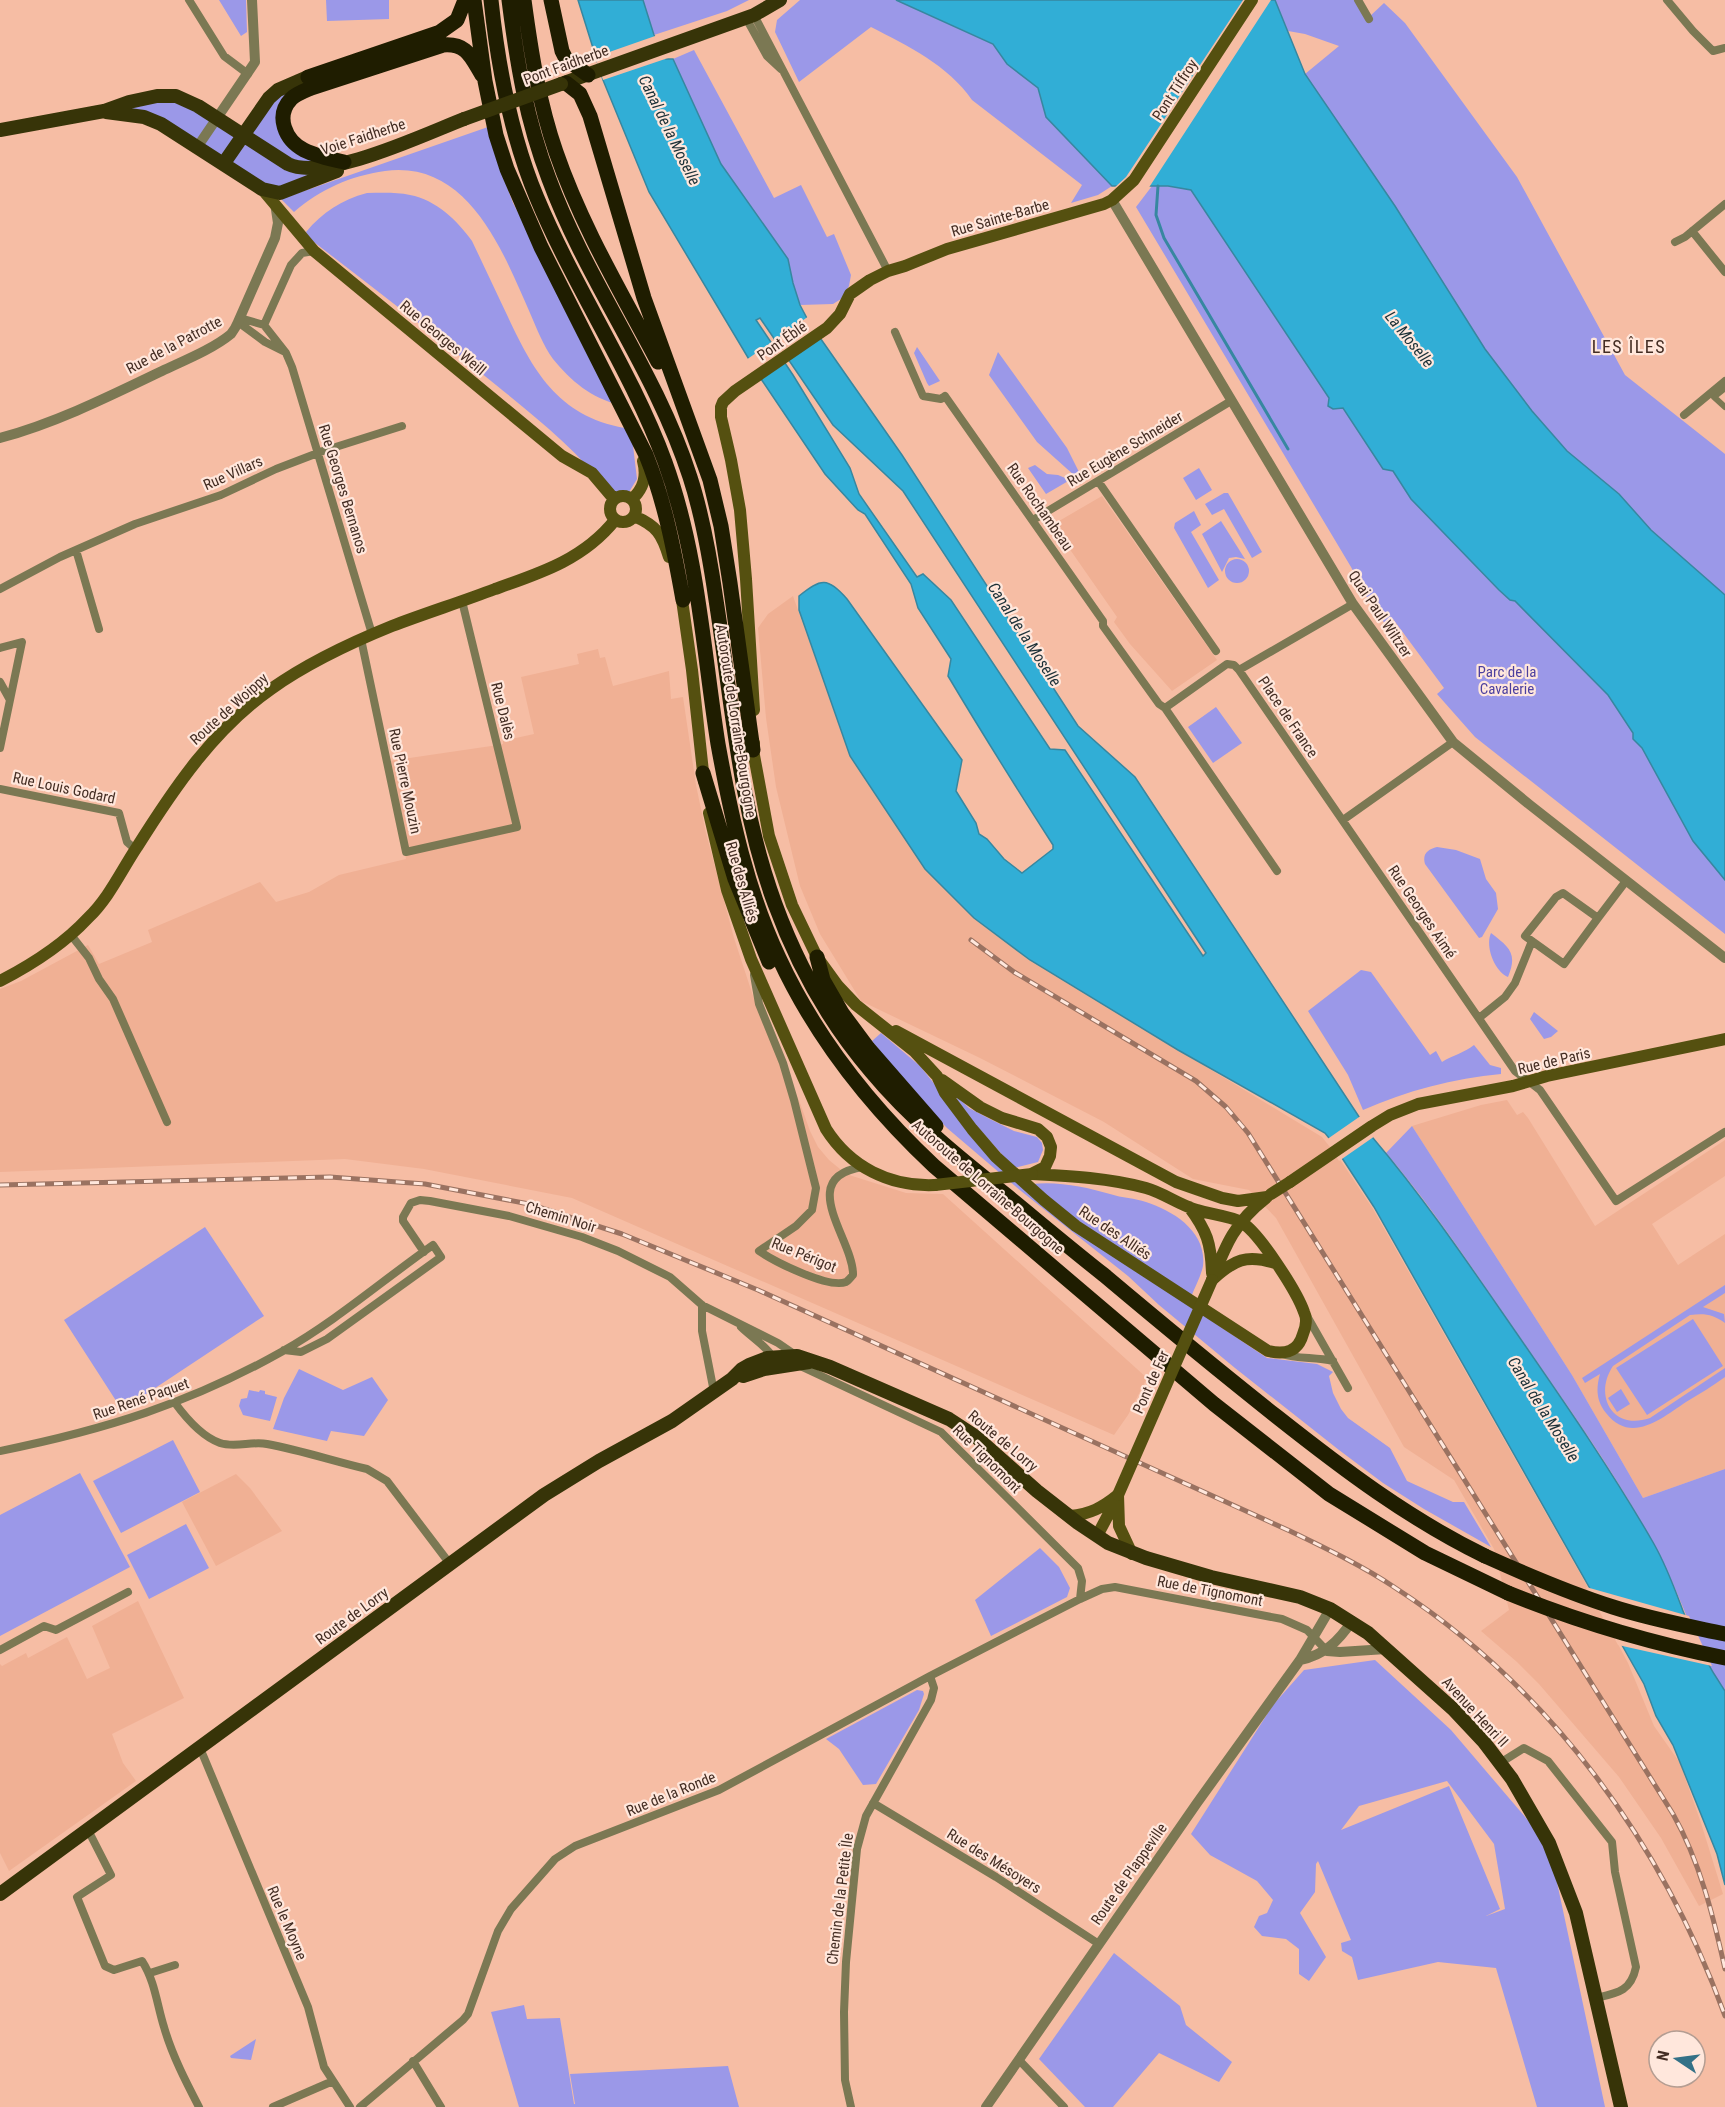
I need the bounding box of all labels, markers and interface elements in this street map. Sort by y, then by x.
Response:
street label: Pont Faidherbe [521,41,611,89]
street label: Pont Tiffroy [1149,56,1201,124]
water label: Canal de la Moselle [635,72,704,188]
street label: Voie Faidherbe [318,115,408,159]
street label: Rue Sainte-Barbe [949,195,1051,241]
street label: Rue Georges Weill [396,297,490,379]
water label: La Moselle [1381,307,1438,371]
street label: Rue de la Patrotte [123,312,225,378]
street label: Pont Éblé [754,318,810,364]
district label: LES ÎLES [1592,336,1666,357]
street label: Rue Eugène Schneider [1064,407,1186,490]
street label: Rue Georges Bernanos [315,422,371,556]
street label: Rue Villars [201,452,266,494]
street label: Rue Rochambeau [1003,460,1077,554]
street label: Quai Paul Wiltzer [1344,567,1416,661]
water label: Canal de la Moselle [984,579,1065,690]
street label: Autoroute de Lorraine-Bourgogne [712,623,760,819]
park label: Parc de la Cavalerie [1478,663,1536,698]
street label: Route de Woippy [186,669,272,749]
street label: Place de France [1254,673,1322,761]
street label: Rue Dalès [487,680,519,742]
street label: Rue Pierre Mouzin [385,727,425,835]
street label: Rue Louis Godard [11,768,117,808]
street label: Rue des Alliés [722,839,762,925]
street label: Rue Georges Aimé [1384,862,1460,962]
street label: Rue de Paris [1516,1044,1592,1078]
street label: Autoroute de Lorraine-Bourgogne [908,1116,1068,1258]
street label: Chemin Noir [523,1198,599,1236]
street label: Rue des Alliés [1075,1202,1155,1264]
street label: Rue Périgot [769,1234,839,1276]
street label: Pont de Fer [1129,1347,1173,1416]
water label: Canal de la Moselle [1504,1353,1583,1465]
street label: Rue René Paquet [91,1374,191,1424]
street label: Route de Lorry [964,1407,1042,1475]
street label: Rue Tignomont [949,1421,1025,1497]
street label: Rue de Tignomont [1156,1572,1264,1610]
street label: Route de Lorry [312,1584,392,1648]
street label: Avenue Henri II [1438,1673,1512,1751]
street label: Rue de la Ronde [624,1768,718,1820]
street label: Route de Plappeville [1087,1820,1171,1928]
street label: Rue des Mésoyers [944,1825,1045,1897]
street label: Chemin de la Petite Île [823,1832,857,1966]
street label: Rue le Moyne [263,1883,311,1963]
north arrow [1647,2029,1707,2089]
text: N [1653,2049,1673,2063]

